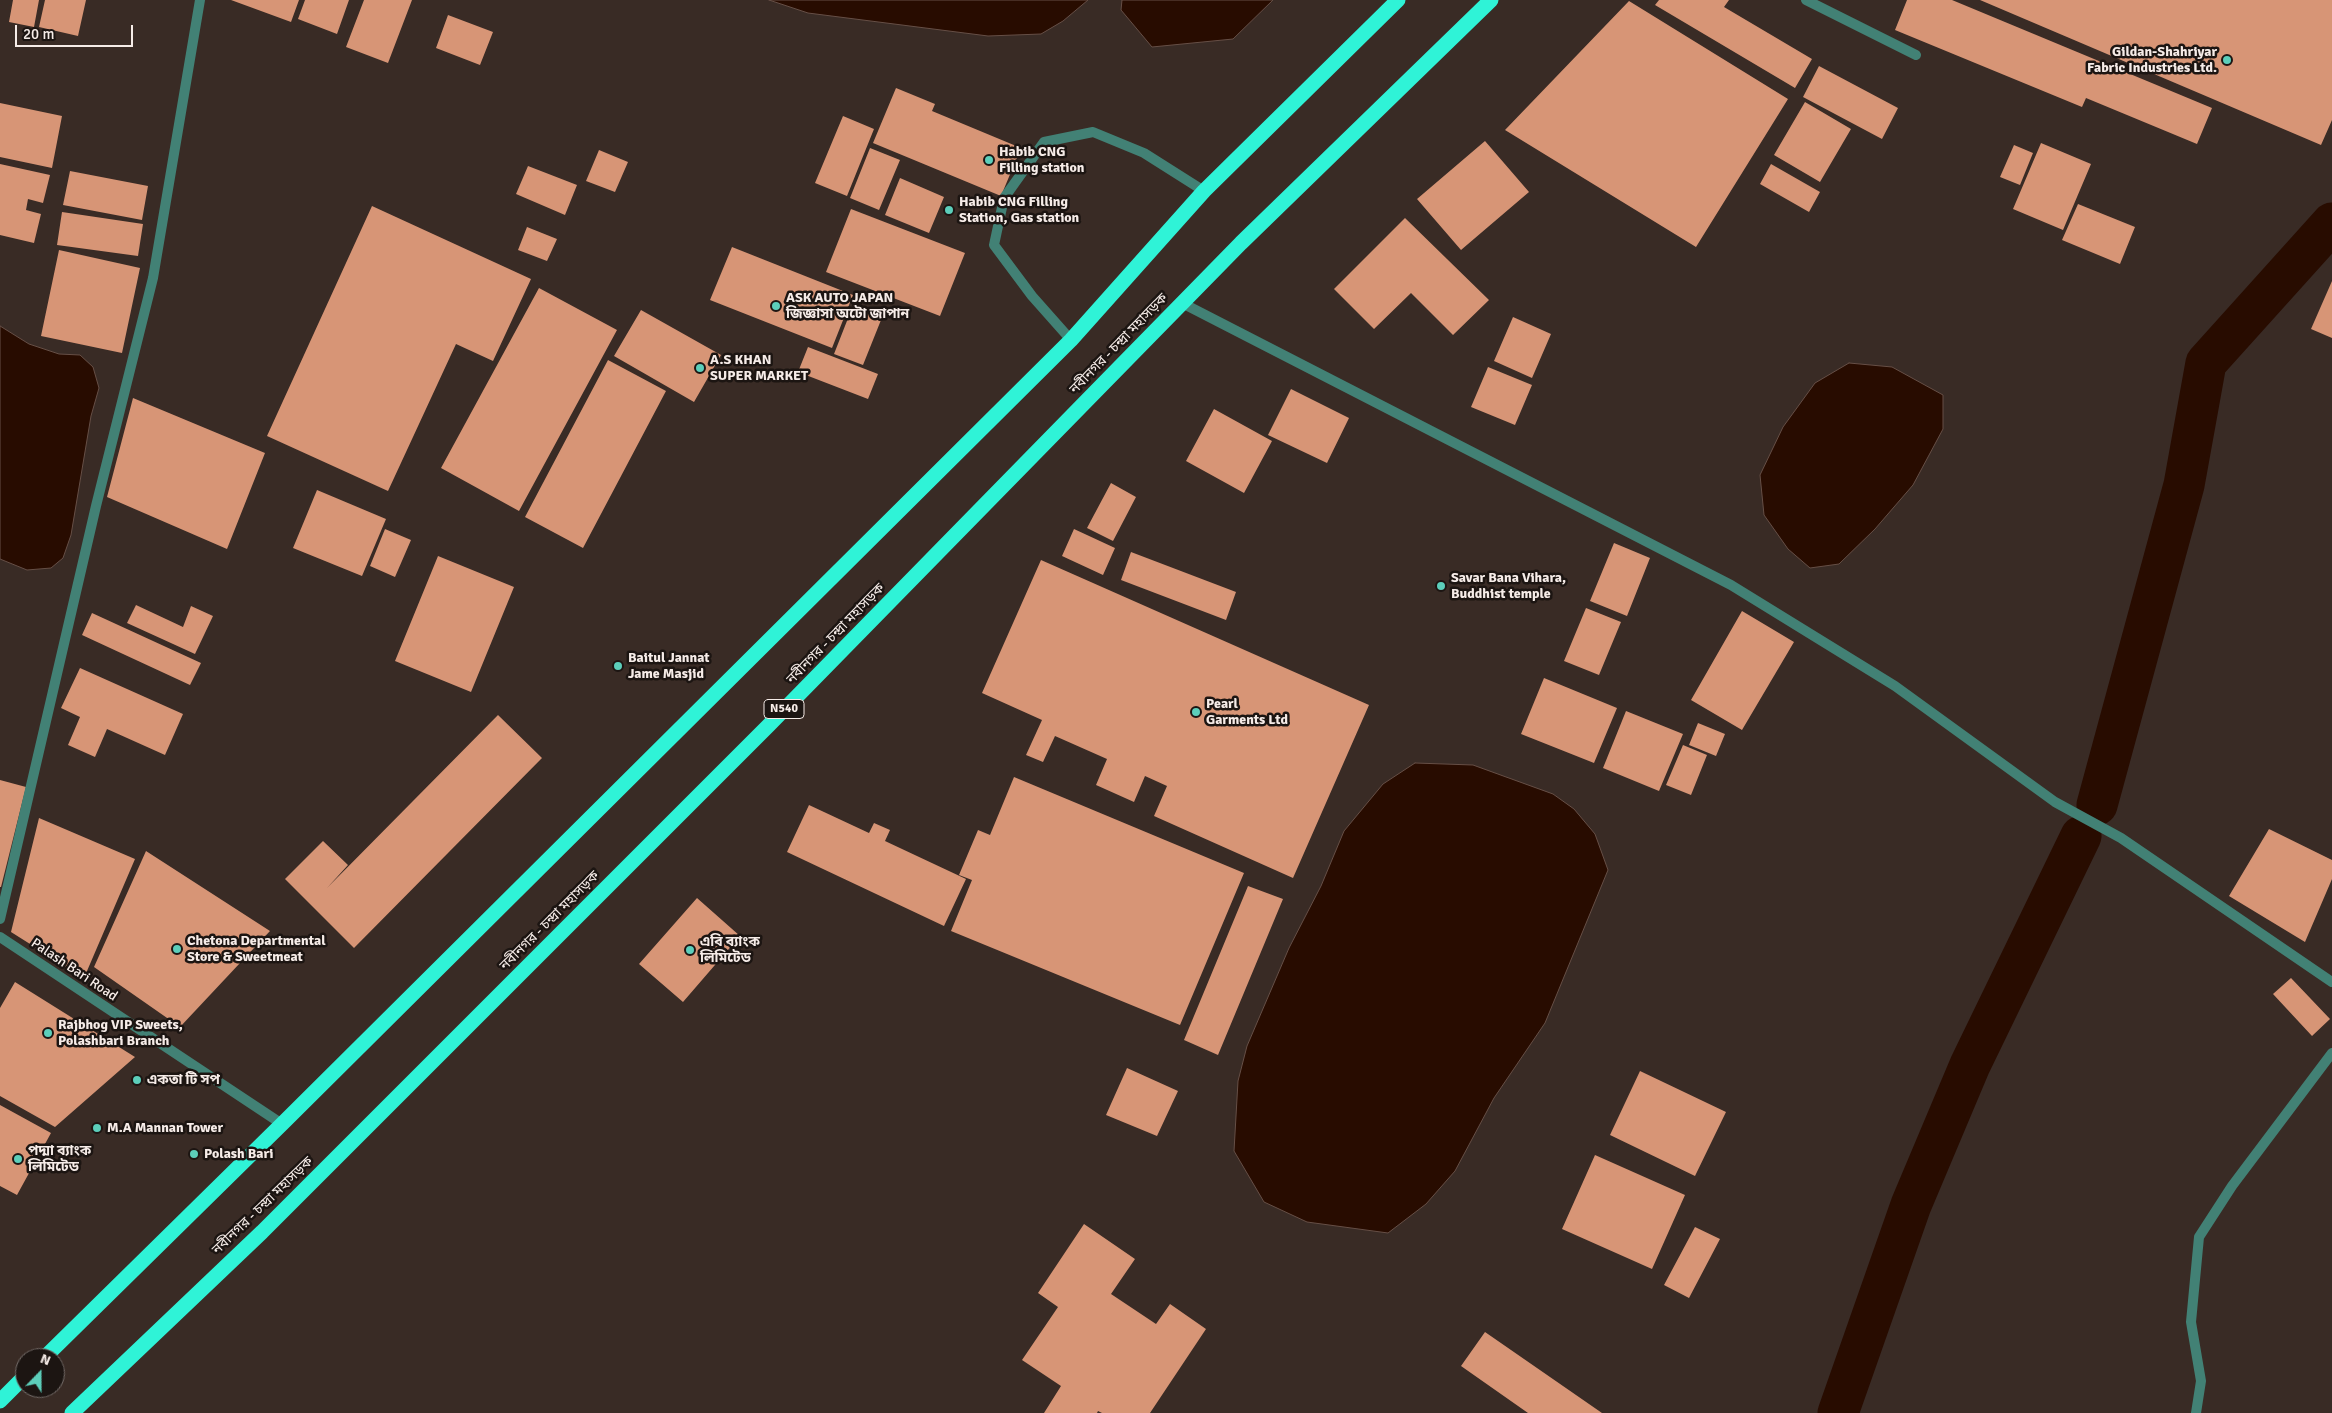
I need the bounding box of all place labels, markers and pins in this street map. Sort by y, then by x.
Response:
place label: Gildan-Shahriyar Fabric Industries Ltd. [2087,44,2217,76]
marker: Gildan-Shahriyar Fabric Industries Ltd. [2221,54,2233,66]
place label: Habib CNG Filling station [999,144,1084,176]
marker: Habib CNG Filling station [983,154,995,166]
place label: Habib CNG Filling Station, Gas station [959,194,1079,226]
marker: Habib CNG Filling Station, Gas station [943,204,955,216]
place label: ASK AUTO JAPAN জিজ্ঞাসা অটো জাপান [786,290,909,322]
marker: ASK AUTO JAPAN জিজ্ঞাসা অটো জাপান [770,300,782,312]
place label: A.S KHAN SUPER MARKET [710,352,808,384]
marker: A.S KHAN SUPER MARKET [694,362,706,374]
place label: Savar Bana Vihara, Buddhist temple [1451,570,1566,602]
marker: Savar Bana Vihara, Buddhist temple [1435,580,1447,592]
place label: Baitul Jannat Jame Masjid [628,650,709,682]
marker: Baitul Jannat Jame Masjid [612,660,624,672]
place label: Pearl Garments Ltd [1206,696,1288,729]
marker: Pearl Garments Ltd [1190,706,1202,718]
place label: Chetona Departmental Store & Sweetmeat [187,933,326,966]
place label: এবি ব্যাংক লিমিটেড [700,934,760,966]
marker: Chetona Departmental Store & Sweetmeat [171,943,183,955]
marker: এবি ব্যাংক লিমিটেড [684,944,696,956]
place label: Rajbhog VIP Sweets, Polashbari Branch [58,1017,183,1050]
marker: Rajbhog VIP Sweets, Polashbari Branch [42,1027,54,1039]
place label: একতা টি সপ [147,1072,220,1088]
marker: একতা টি সপ [131,1074,143,1086]
place label: M.A Mannan Tower [107,1120,223,1136]
marker: M.A Mannan Tower [91,1122,103,1134]
place label: পদ্মা ব্যাংক লিমিটেড [28,1143,91,1176]
place label: Polash Bari [204,1146,274,1162]
marker: Polash Bari [188,1148,200,1160]
marker: পদ্মা ব্যাংক লিমিটেড [12,1153,24,1165]

